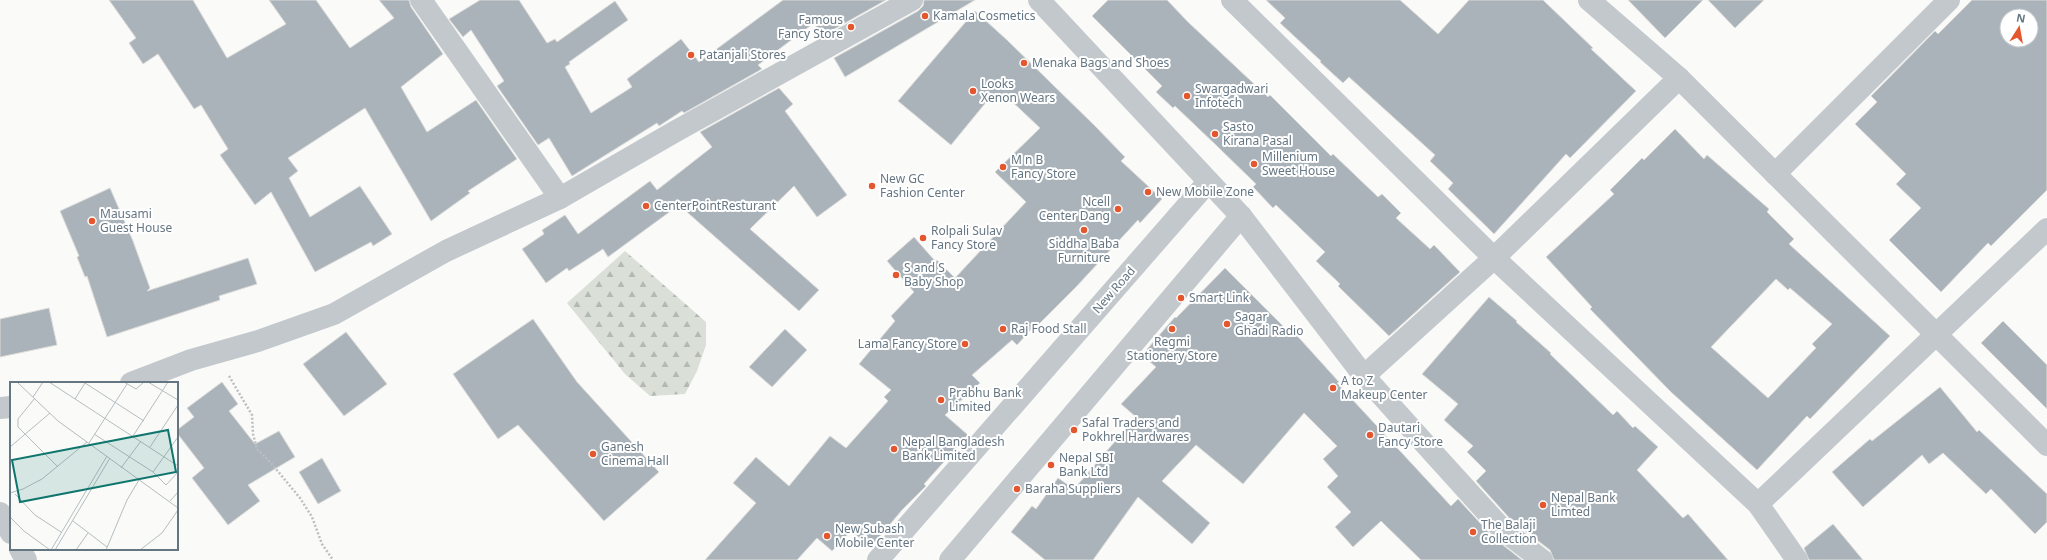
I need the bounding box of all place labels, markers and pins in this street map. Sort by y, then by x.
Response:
place label: Kamala Cosmetics [933,7,1036,24]
place label: Famous Fancy Store [778,11,843,42]
marker: Kamala Cosmetics [920,11,930,21]
marker: Famous Fancy Store [846,22,856,32]
place label: Patanjali Stores [699,46,786,63]
marker: Patanjali Stores [686,50,696,60]
place label: Menaka Bags and Shoes [1032,54,1170,71]
marker: Menaka Bags and Shoes [1019,58,1029,68]
place label: Looks Xenon Wears [981,75,1055,106]
place label: Swargadwari Infotech [1195,80,1268,111]
marker: Looks Xenon Wears [968,86,978,96]
marker: Swargadwari Infotech [1182,91,1192,101]
place label: Sasto Kirana Pasal [1223,118,1292,149]
marker: Sasto Kirana Pasal [1210,129,1220,139]
place label: Millenium Sweet House [1262,148,1335,179]
place label: M n B Fancy Store [1011,151,1076,182]
marker: Millenium Sweet House [1249,159,1259,169]
marker: M n B Fancy Store [998,162,1008,172]
place label: New GC Fashion Center [880,170,965,201]
marker: New GC Fashion Center [867,181,877,191]
place label: New Mobile Zone [1156,183,1254,200]
marker: New Mobile Zone [1143,187,1153,197]
place label: Ncell Center Dang [1039,193,1110,224]
place label: CenterPointResturant [654,197,777,214]
marker: CenterPointResturant [641,201,651,211]
marker: Ncell Center Dang [1113,204,1123,214]
place label: Mausami Guest House [100,205,172,236]
marker: Mausami Guest House [87,216,97,226]
place label: Rolpali Sulav Fancy Store [931,222,1003,253]
marker: Siddha Baba Furniture [1079,225,1089,235]
marker: Rolpali Sulav Fancy Store [918,233,928,243]
place label: Siddha Baba Furniture [1049,235,1119,266]
place label: S and S Baby Shop [904,259,964,290]
marker: S and S Baby Shop [891,270,901,280]
place label: Smart Link [1189,289,1250,306]
marker: Smart Link [1176,293,1186,303]
place label: Sagar Ghadi Radio [1235,308,1303,339]
marker: Sagar Ghadi Radio [1222,319,1232,329]
place label: Raj Food Stall [1011,320,1087,337]
marker: Raj Food Stall [998,324,1008,334]
marker: Regmi Stationery Store [1167,324,1177,334]
place label: Regmi Stationery Store [1127,333,1217,364]
place label: Lama Fancy Store [858,335,957,352]
marker: Lama Fancy Store [960,339,970,349]
place label: A to Z Makeup Center [1341,372,1428,403]
marker: A to Z Makeup Center [1328,383,1338,393]
place label: Prabhu Bank Limited [949,384,1022,415]
marker: Prabhu Bank Limited [936,395,946,405]
place label: Safal Traders and Pokhrel Hardwares [1082,414,1189,445]
place label: Dautari Fancy Store [1378,419,1443,450]
marker: Safal Traders and Pokhrel Hardwares [1069,425,1079,435]
marker: Dautari Fancy Store [1365,430,1375,440]
place label: Nepal Bangladesh Bank Limited [902,433,1005,464]
place label: Ganesh Cinema Hall [601,438,669,469]
marker: Nepal Bangladesh Bank Limited [889,444,899,454]
marker: Ganesh Cinema Hall [588,449,598,459]
place label: Nepal SBI Bank Ltd [1059,449,1114,480]
marker: Nepal SBI Bank Ltd [1046,460,1056,470]
place label: Baraha Suppliers [1025,480,1121,497]
marker: Baraha Suppliers [1012,484,1022,494]
place label: Nepal Bank Limted [1551,489,1616,520]
marker: Nepal Bank Limted [1538,500,1548,510]
place label: The Balaji Collection [1481,516,1537,547]
place label: New Subash Mobile Center [835,520,914,551]
marker: The Balaji Collection [1468,527,1478,537]
marker: New Subash Mobile Center [822,531,832,541]

